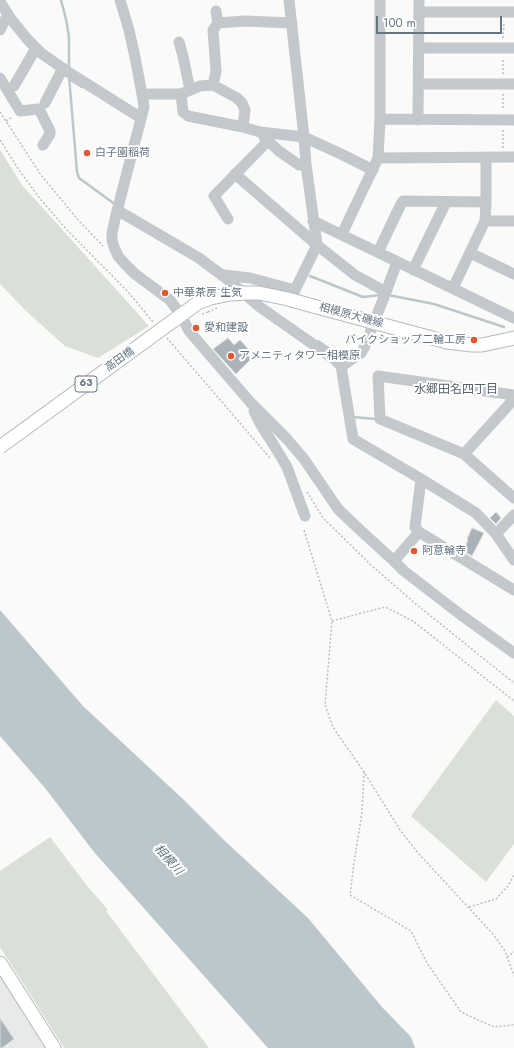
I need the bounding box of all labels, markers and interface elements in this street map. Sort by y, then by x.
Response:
scale bar [378,8,504,34]
text: 100 m [383,14,416,32]
place label: 白子園稲荷 [95,146,150,160]
marker: 白子園稲荷 [82,148,92,158]
place label: 中華茶房 生気 [173,286,242,300]
marker: 中華茶房 生気 [160,288,170,298]
street label: 相模原大磯線 [317,301,385,331]
place label: 愛和建設 [204,321,248,335]
marker: 愛和建設 [191,323,201,333]
place label: バイクショップ二輪工房 [345,333,466,347]
marker: バイクショップ二輪工房 [469,335,479,345]
street label: 高田橋 [103,345,137,375]
place label: アメニティタワー相模原 [239,349,360,363]
marker: アメニティタワー相模原 [226,351,236,361]
road number: 63 [75,376,97,392]
district label: 水郷田名四丁目 [414,383,498,397]
place label: 阿意輪寺 [422,544,466,558]
marker: 阿意輪寺 [409,546,419,556]
water label: 相模川 [151,842,185,878]

